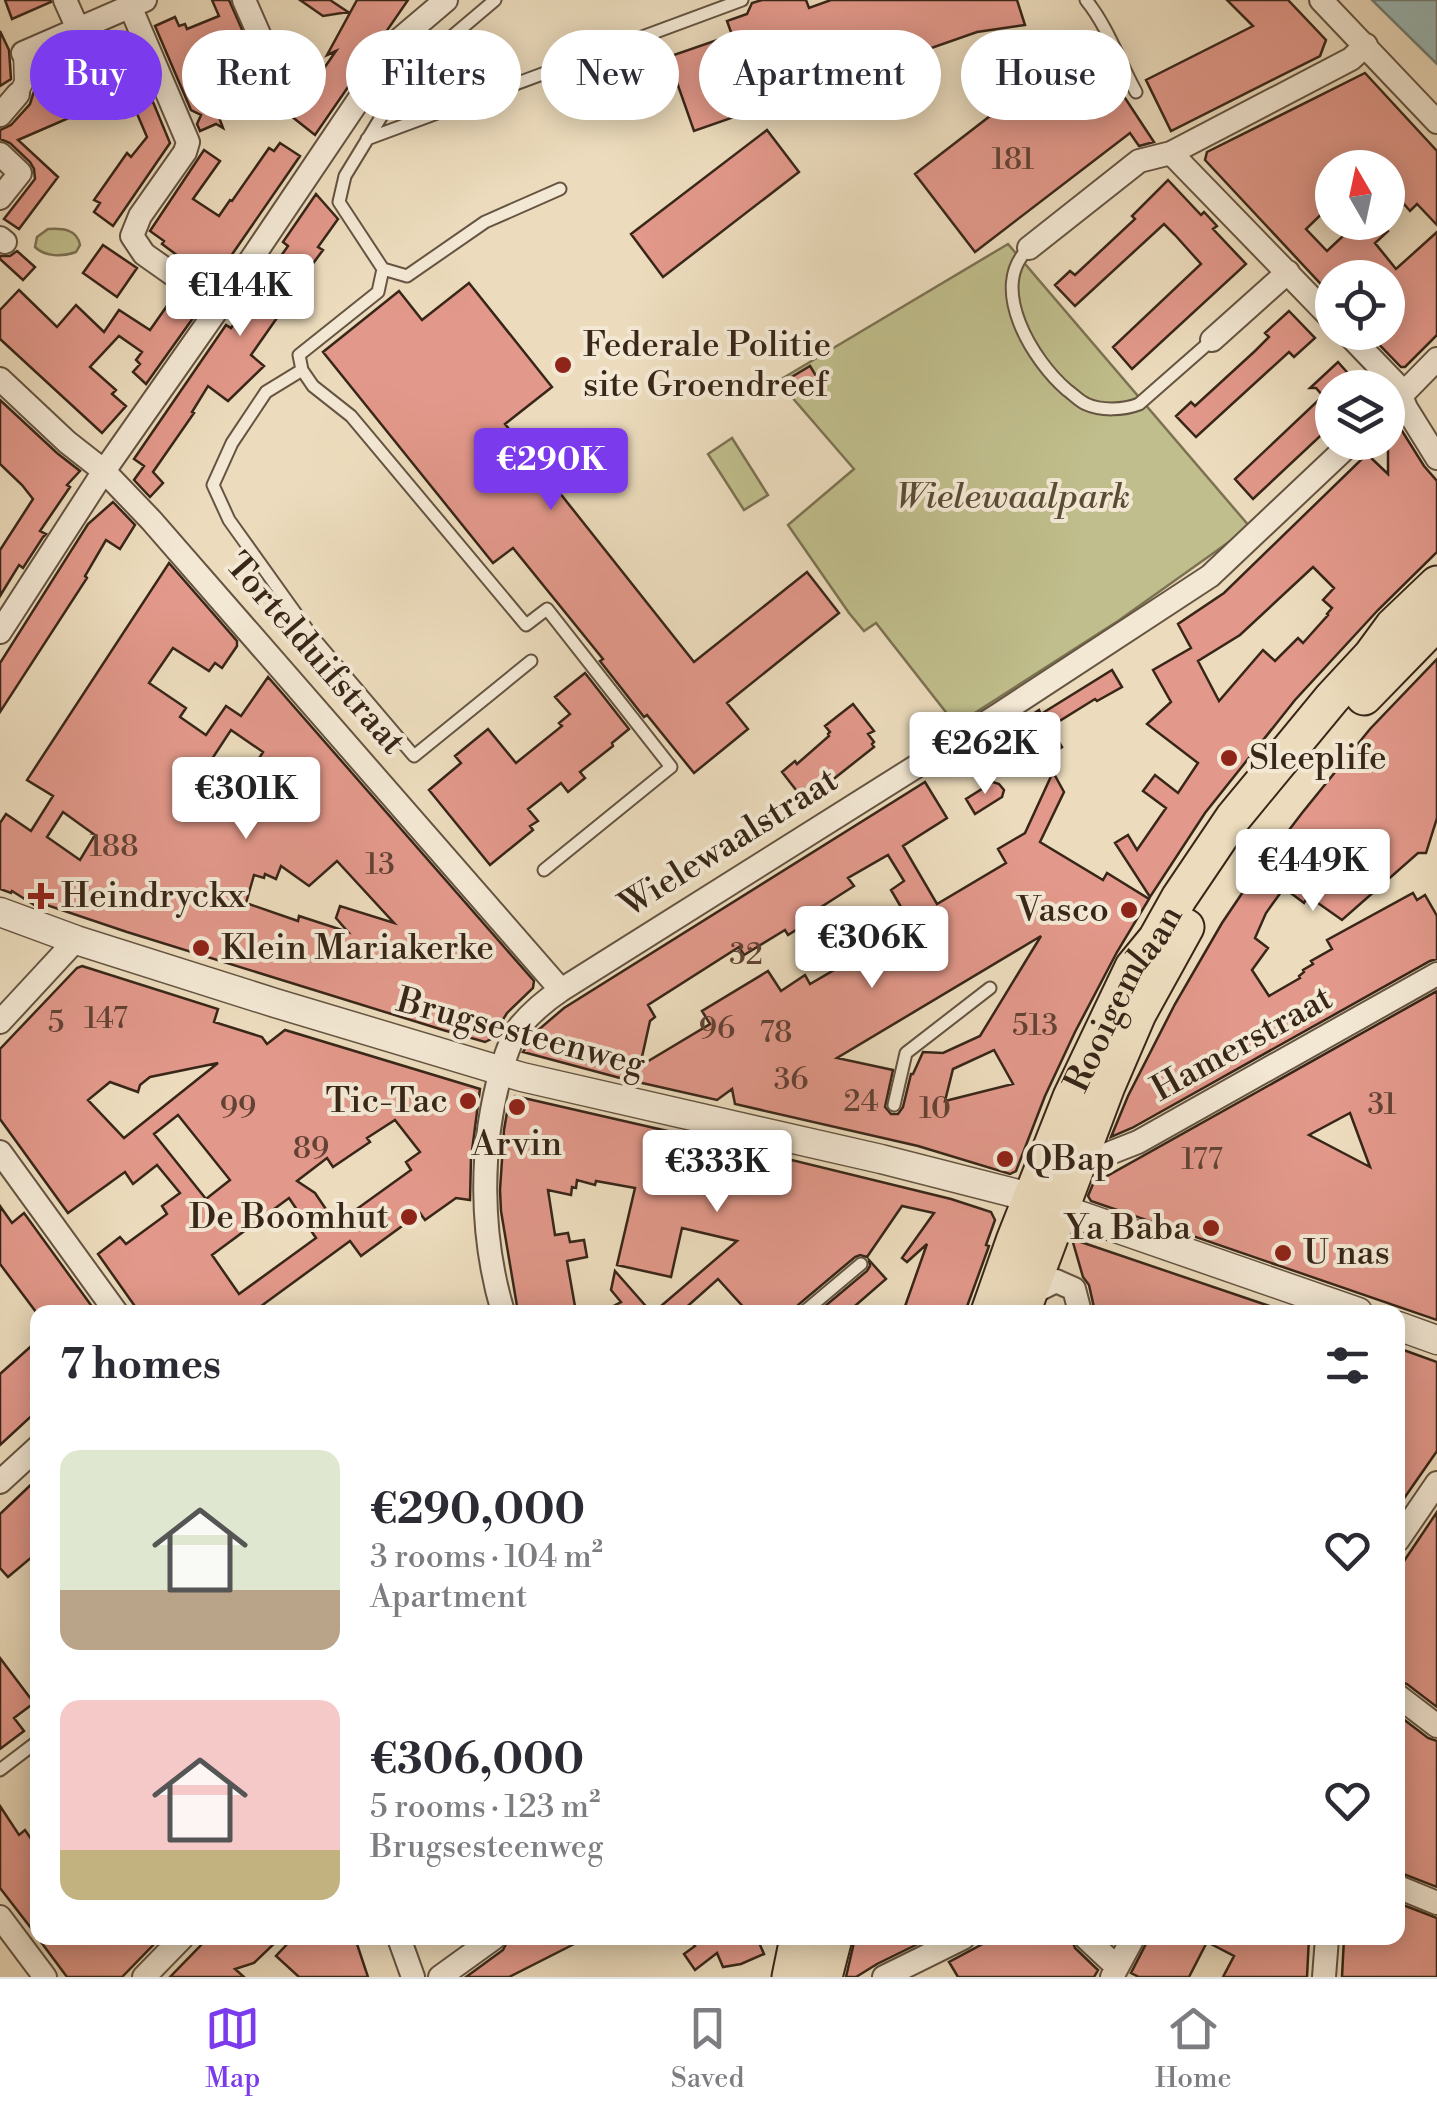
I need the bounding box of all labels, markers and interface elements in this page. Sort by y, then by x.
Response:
chip: Buy [30,30,162,120]
chip: Rent [182,30,326,120]
chip: Filters [346,30,521,120]
chip: New [541,30,679,120]
chip: Apartment [699,30,941,120]
chip: House [961,30,1131,120]
house number: 181 [991,141,1035,179]
north arrow [1315,150,1405,240]
map controls [1315,150,1405,460]
pin: €144K [170,254,310,339]
button: locate [1315,260,1405,350]
text: €144K [188,266,292,306]
place label: Federale Politie site Groendreef [583,324,831,407]
marker: Federale Politie site Groendreef [552,354,574,376]
button: layers [1315,370,1405,460]
pin: €290K [481,428,621,513]
text: €290K [496,440,606,480]
park label: Wielewaalpark [896,476,1130,519]
street label: Tortelduifstraat [216,545,414,763]
pin: €262K [915,712,1055,797]
text: €262K [932,724,1038,764]
place label: Sleeplife [1249,737,1387,780]
marker: Sleeplife [1218,747,1240,769]
pin: €301K [176,757,316,842]
street label: Wielewaalstraat [611,759,846,928]
text: €301K [194,769,298,809]
house number: 188 [89,828,139,866]
pin: €449K [1243,829,1383,914]
text: €449K [1258,841,1368,881]
house number: 13 [365,846,395,884]
place label: Heindryckx [61,875,246,918]
marker: Heindryckx [30,885,52,907]
place label: Vasco [1016,889,1109,932]
street label: Rooigemlaan [1055,898,1192,1099]
marker: Vasco [1118,899,1140,921]
pin: €306K [802,906,942,991]
text: €306K [817,918,927,958]
place label: Klein Mariakerke [221,927,494,970]
house number: 32 [729,936,763,974]
marker: Klein Mariakerke [190,937,212,959]
street label: Hamerstraat [1144,977,1340,1111]
street label: Brugsesteenweg [391,979,650,1087]
house number: 147 [84,1000,128,1038]
house number: 5 [48,1004,64,1042]
house number: 513 [1012,1007,1058,1045]
house number: 96 [699,1010,735,1048]
house number: 78 [760,1014,792,1052]
house number: 36 [774,1061,808,1099]
place label: Tic-Tac [326,1080,448,1123]
house number: 24 [843,1083,879,1121]
house number: 31 [1368,1086,1396,1124]
house number: 99 [220,1089,256,1127]
marker: Tic-Tac [457,1090,479,1112]
house number: 10 [919,1090,951,1128]
marker: Arvin [506,1096,528,1118]
place label: Arvin [471,1123,562,1166]
house number: 89 [293,1130,329,1168]
pin: €333K [647,1130,787,1215]
place label: QBap [1025,1138,1115,1181]
house number: 177 [1181,1141,1223,1179]
text: €333K [665,1142,769,1182]
marker: QBap [994,1148,1016,1170]
place label: De Boomhut [189,1196,389,1239]
marker: De Boomhut [398,1206,420,1228]
place label: Ya Baba [1063,1207,1191,1250]
marker: Ya Baba [1200,1217,1222,1239]
place label: U nas [1303,1232,1390,1275]
marker: U nas [1272,1242,1294,1264]
icon: filters [1320,1338,1375,1393]
text: 7 homes [60,1339,221,1392]
text: €290,000 [370,1484,585,1537]
icon: home [140,1490,260,1610]
icon: heart [1320,1523,1375,1578]
text: 3 rooms · 104 m² [370,1537,603,1577]
text: Apartment [370,1577,527,1617]
text: €306,000 [370,1734,584,1787]
icon: home [140,1740,260,1860]
icon: heart [1320,1773,1375,1828]
text: 5 rooms · 123 m² [370,1787,600,1827]
text: Brugsesteenweg [370,1827,604,1867]
tab: Map [205,2001,260,2096]
tab: Saved [671,2001,744,2096]
tab: Home [1155,2001,1232,2096]

